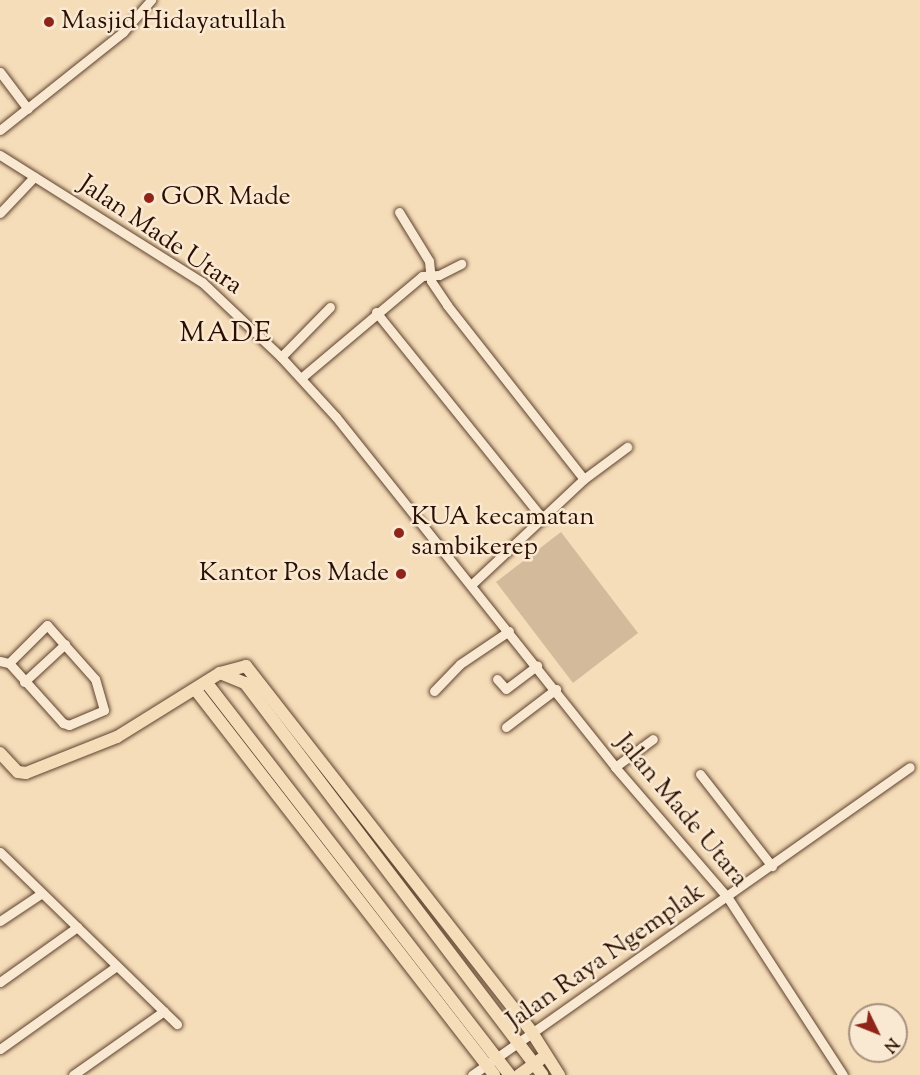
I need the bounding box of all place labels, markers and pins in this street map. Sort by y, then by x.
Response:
place label: Masjid Hidayatullah [61,6,286,38]
marker: Masjid Hidayatullah [42,15,56,29]
place label: GOR Made [161,182,291,214]
marker: GOR Made [142,191,156,205]
place label: KUA kecamatan sambikerep [411,502,595,564]
marker: KUA kecamatan sambikerep [392,526,406,540]
place label: Kantor Pos Made [199,558,389,590]
marker: Kantor Pos Made [394,567,408,581]

